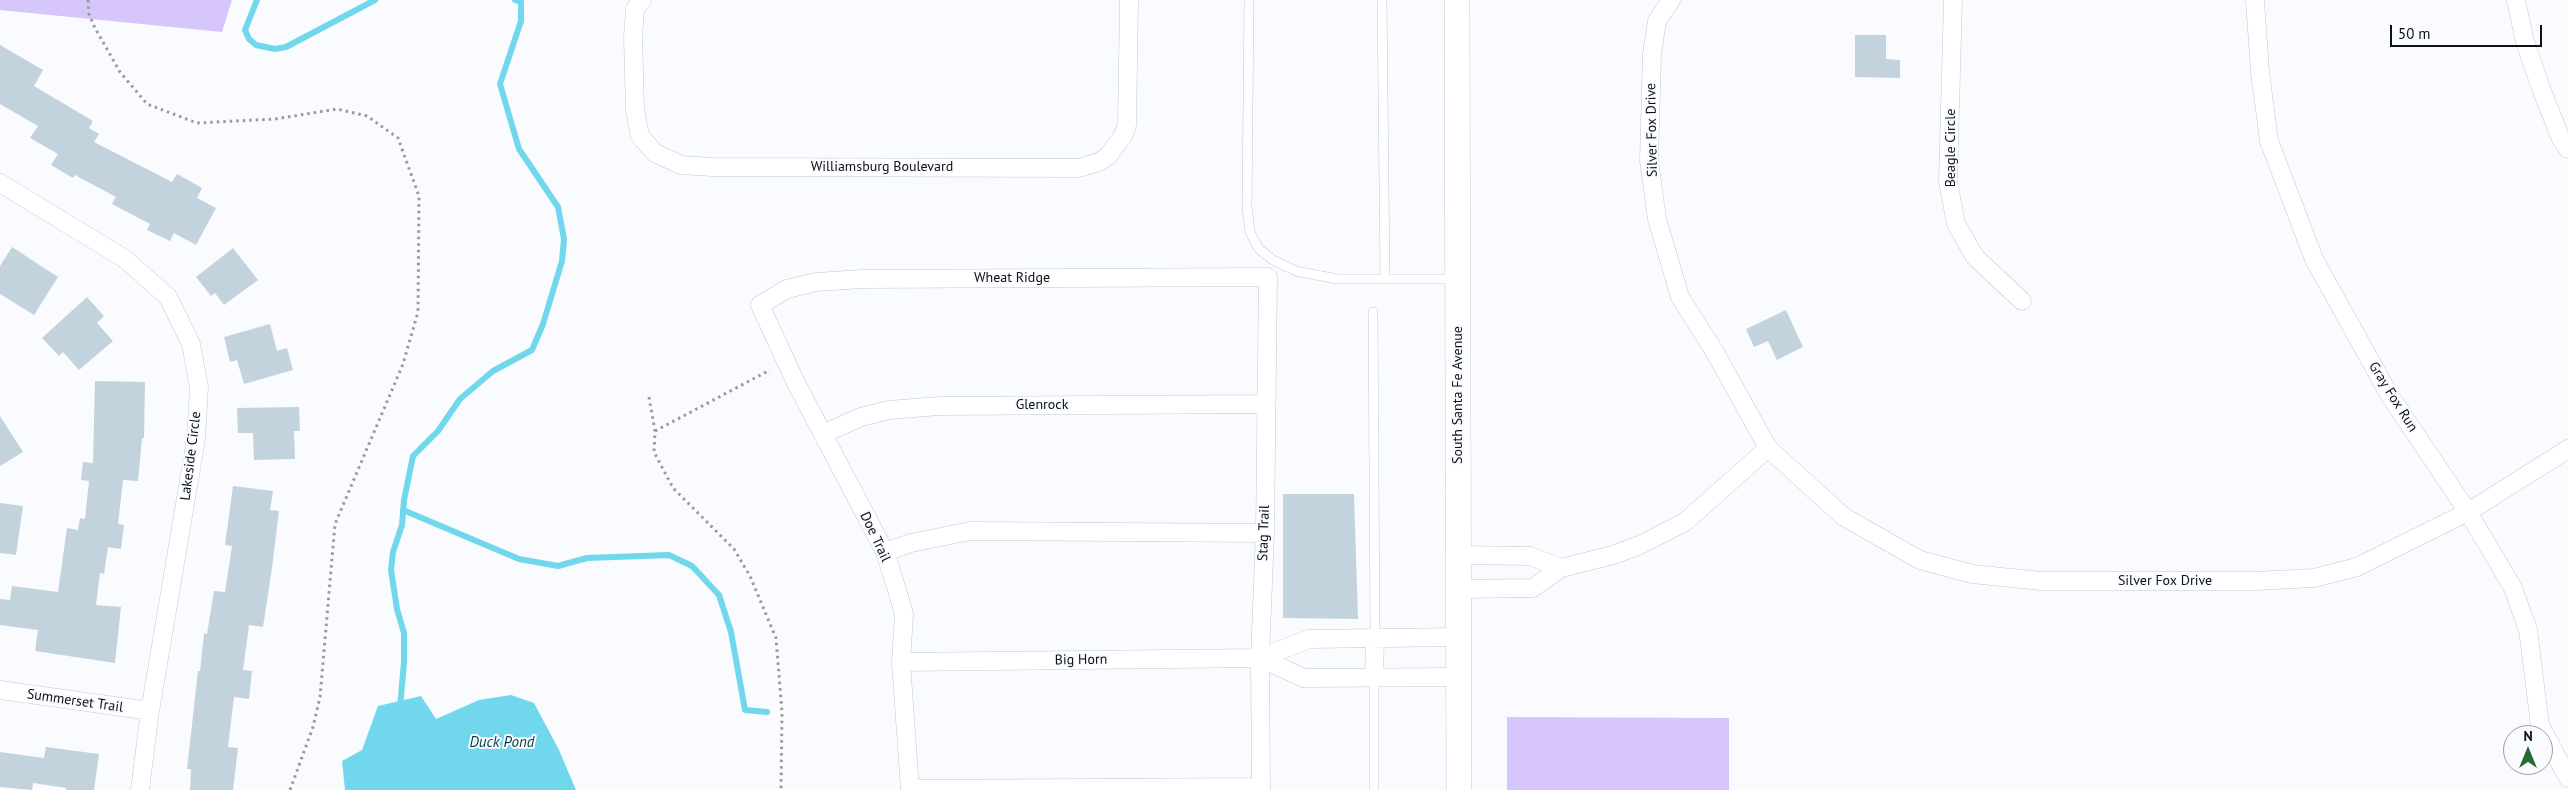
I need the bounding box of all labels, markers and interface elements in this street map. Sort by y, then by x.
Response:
scale bar [2393,15,2546,47]
text: 50 m [2398,24,2431,43]
street label: Silver Fox Drive [1643,83,1661,177]
street label: Beagle Circle [1943,109,1959,187]
street label: Williamsburg Boulevard [811,159,953,175]
street label: Wheat Ridge [974,270,1050,286]
street label: South Santa Fe Avenue [1450,326,1466,464]
street label: Gray Fox Run [2365,359,2421,435]
street label: Glenrock [1016,397,1068,413]
street label: Lakeside Circle [177,411,205,501]
street label: Stag Trail [1255,505,1273,561]
street label: Doe Trail [856,509,894,565]
street label: Silver Fox Drive [2118,573,2212,589]
street label: Big Horn [1055,651,1107,669]
street label: Summerset Trail [26,686,124,716]
north arrow [2503,725,2553,775]
text: N [2523,727,2533,745]
water label: Duck Pond [470,734,534,752]

